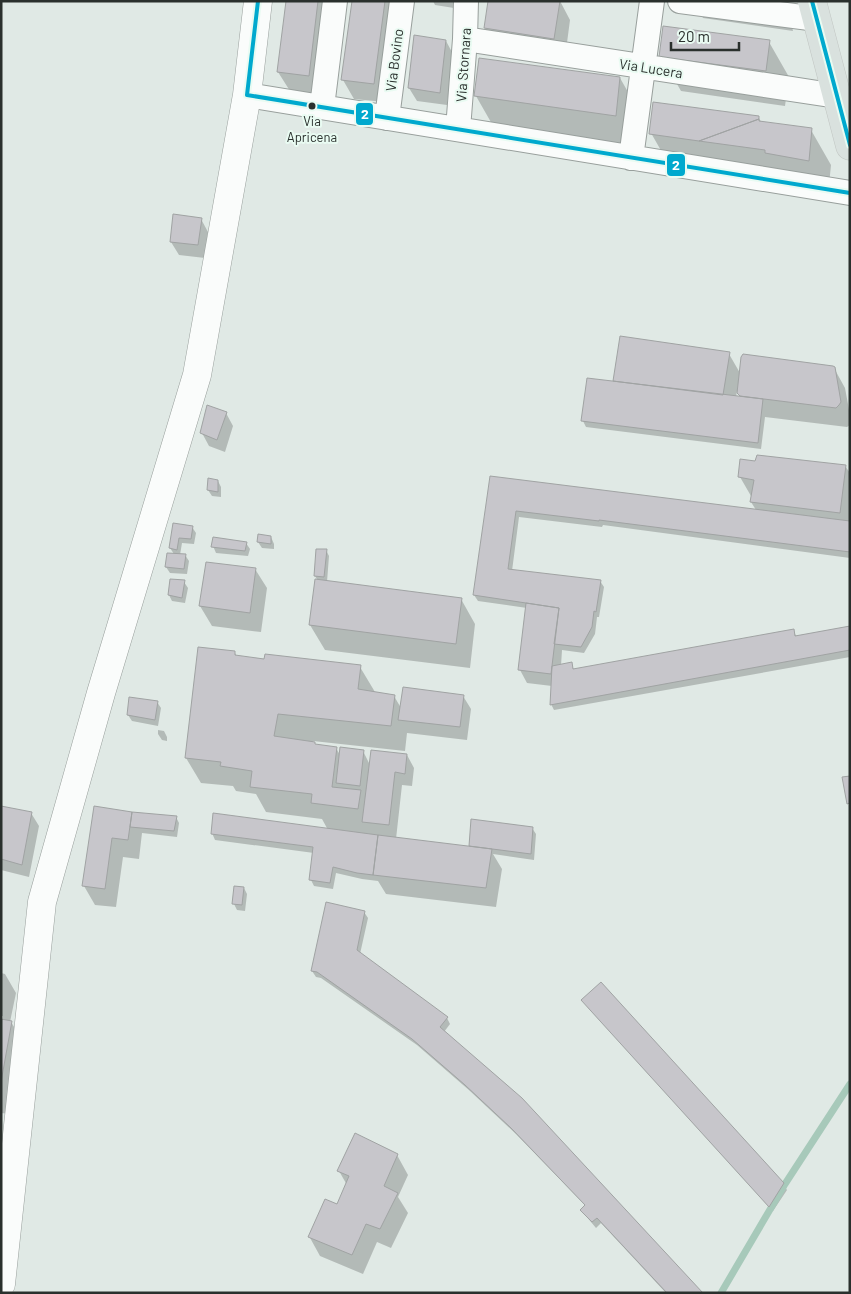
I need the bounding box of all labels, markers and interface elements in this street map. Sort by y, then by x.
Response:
scale bar [671,20,738,52]
street label: Via Stornara [452,27,474,103]
text: 20 m [678,27,710,45]
street label: Via Bovino [382,28,406,92]
street label: Via Lucera [618,55,684,81]
marker: Via Apricena [307,101,317,111]
line badge: 2 [355,102,374,126]
text: 2 [361,105,369,122]
place label: Via Apricena [287,113,337,145]
line badge: 2 [666,153,686,177]
text: 2 [672,156,680,173]

